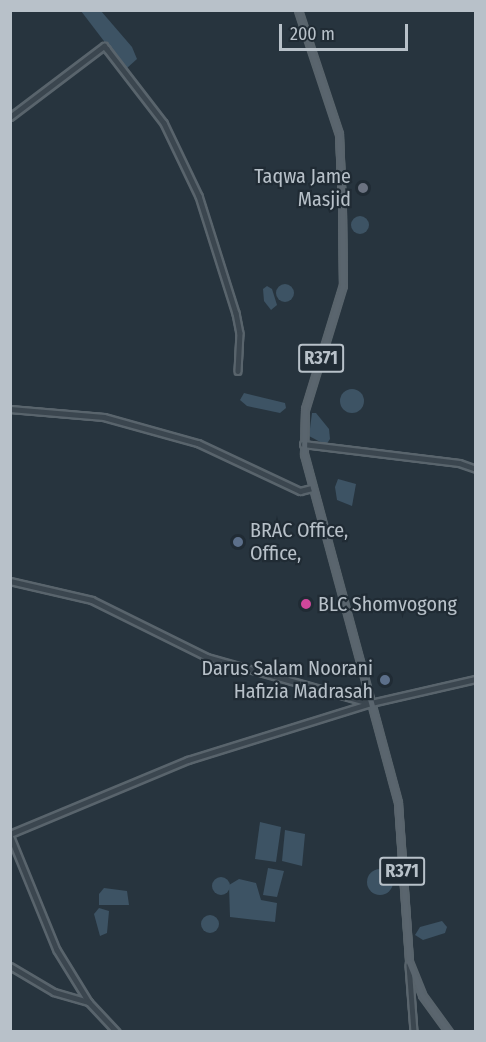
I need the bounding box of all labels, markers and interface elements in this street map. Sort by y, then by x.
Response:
scale bar [282,12,411,50]
text: 200 m [290,23,335,45]
place label: Taqwa Jame Masjid [254,164,351,211]
marker: Taqwa Jame Masjid [356,181,370,195]
road number: R371 [297,343,345,373]
place label: BRAC Office, Office, [250,518,348,565]
marker: BRAC Office, Office, [231,535,245,549]
place label: BLC Shomvogong [318,592,457,616]
marker: BLC Shomvogong [299,597,313,611]
place label: Darus Salam Noorani Hafizia Madrasah [202,656,373,703]
marker: Darus Salam Noorani Hafizia Madrasah [378,673,392,687]
road number: R371 [378,856,426,886]

